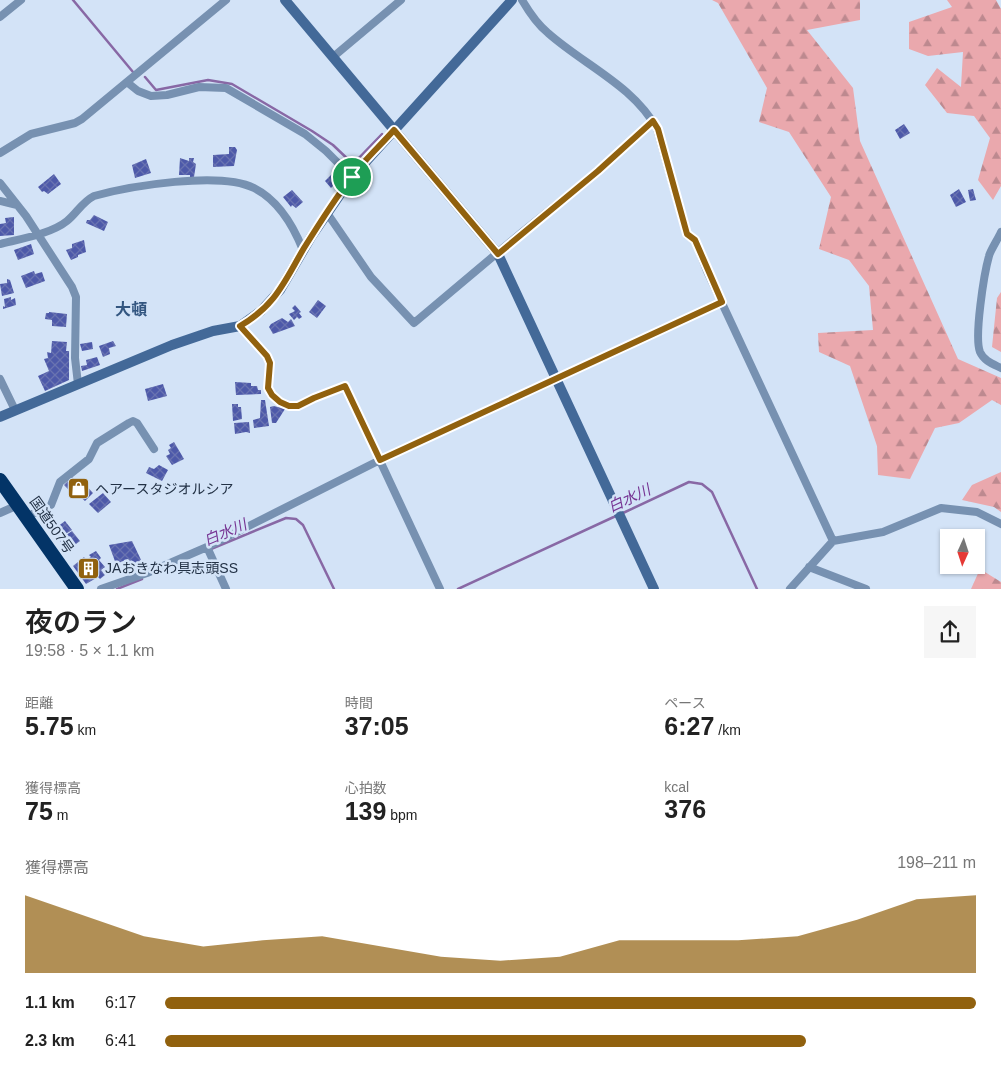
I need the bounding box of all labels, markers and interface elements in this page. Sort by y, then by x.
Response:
pin [331,156,373,198]
icon: arrive [338,163,366,191]
district label: 大頓 [115,301,147,318]
shop icon: ヘアースタジオルシア [67,477,91,501]
water label: 白水川 [605,480,655,515]
place label: ヘアースタジオルシア [95,481,233,497]
street label: 国道507号 [27,494,77,556]
water label: 白水川 [201,515,251,549]
north arrow [940,529,985,574]
map controls [940,529,985,574]
building icon: JAおきなわ具志頭SS [77,556,101,580]
place label: JAおきなわ具志頭SS [105,560,238,576]
button: share [924,606,976,658]
text: 夜のラン [25,607,137,638]
text: 19:58 · 5 × 1.1 km [25,642,154,659]
text: 距離 [25,695,53,711]
text: 時間 [345,695,373,711]
text: ペース [664,695,706,711]
text: 5.75 [25,712,74,740]
text: 37:05 [345,712,409,740]
text: 6:27 [664,712,714,740]
text: km [74,722,96,738]
text: /km [714,722,741,738]
text: kcal [664,779,689,795]
text: 獲得標高 [25,780,81,796]
text: 心拍数 [345,780,387,796]
text: 376 [664,795,706,823]
text: 75 [25,797,53,825]
text: 139 [345,797,386,825]
text: m [53,807,68,823]
text: bpm [386,807,418,823]
text: 198–211 m [897,854,976,871]
text: 獲得標高 [25,859,89,876]
text: 1.1 km [25,994,75,1011]
text: 6:17 [105,994,136,1011]
text: 2.3 km [25,1032,75,1049]
text: 6:41 [105,1032,136,1049]

